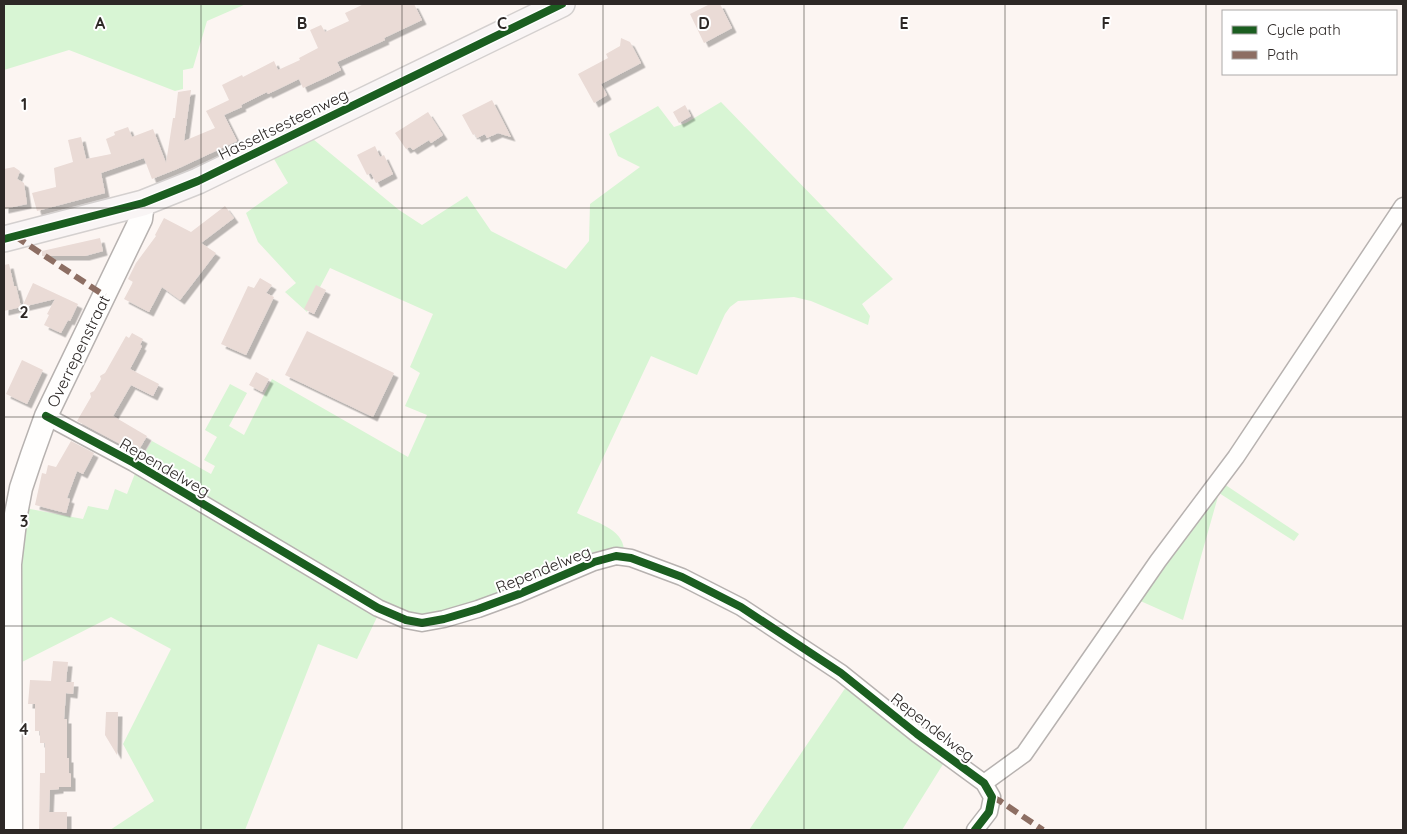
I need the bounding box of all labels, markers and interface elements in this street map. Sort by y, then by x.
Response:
legend [1222,10,1397,75]
text: A [95,13,106,33]
text: B [297,13,307,33]
text: C [497,13,507,33]
text: D [698,13,710,33]
text: E [899,13,909,33]
text: F [1102,13,1111,33]
text: Cycle path [1267,20,1341,39]
text: Path [1267,45,1299,64]
street label: Hasseltsesteenweg [215,84,351,164]
text: 1 [21,94,27,114]
street label: Overrepenstraat [42,292,114,410]
text: 2 [19,302,29,322]
street label: Rependelweg [116,433,214,501]
text: 3 [20,511,28,531]
street label: Rependelweg [493,541,593,597]
street label: Rependelweg [887,688,979,766]
text: 4 [19,719,29,739]

